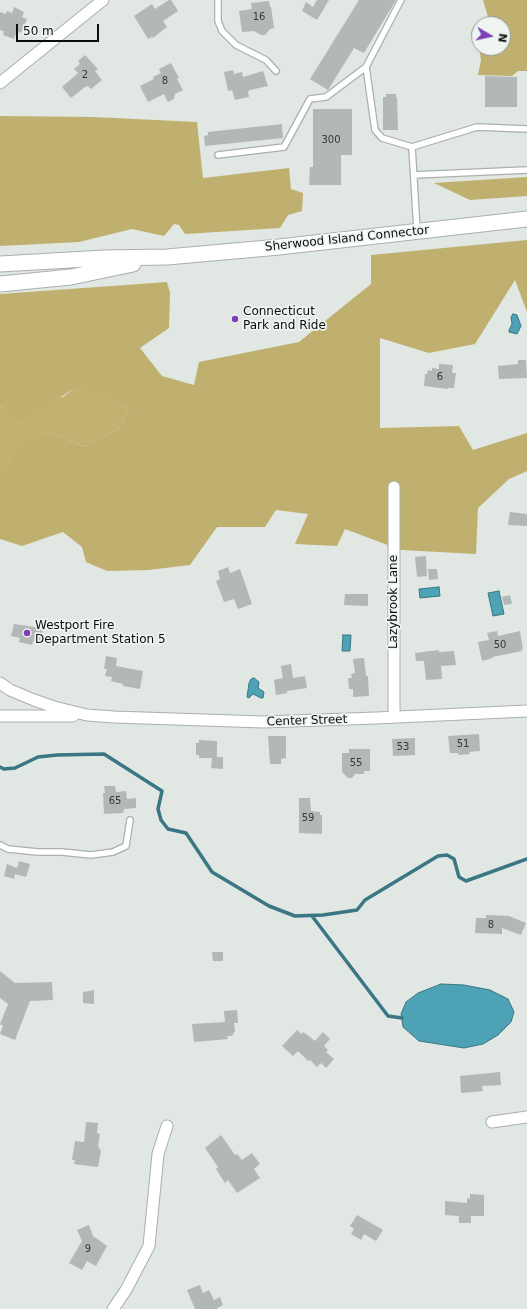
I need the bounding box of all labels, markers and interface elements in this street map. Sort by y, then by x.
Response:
house number: 16 [253,11,265,23]
scale bar [18,16,101,42]
north arrow [471,16,511,56]
text: 50 m [23,24,54,38]
text: N [495,32,509,43]
house number: 2 [82,69,88,81]
house number: 8 [162,75,168,87]
house number: 300 [321,134,341,146]
street label: Sherwood Island Connector [264,223,430,255]
place label: Connecticut Park and Ride [243,305,326,333]
marker: Connecticut Park and Ride [230,314,240,324]
house number: 6 [437,371,443,383]
street label: Lazybrook Lane [387,555,401,649]
place label: Westport Fire Department Station 5 [35,619,166,647]
marker: Westport Fire Department Station 5 [22,628,32,638]
house number: 50 [494,639,506,651]
street label: Center Street [266,712,348,730]
house number: 51 [457,738,469,750]
house number: 53 [397,741,409,753]
house number: 55 [350,757,362,769]
house number: 65 [109,795,121,807]
house number: 59 [302,812,314,824]
house number: 8 [488,919,494,931]
house number: 9 [85,1243,91,1255]

